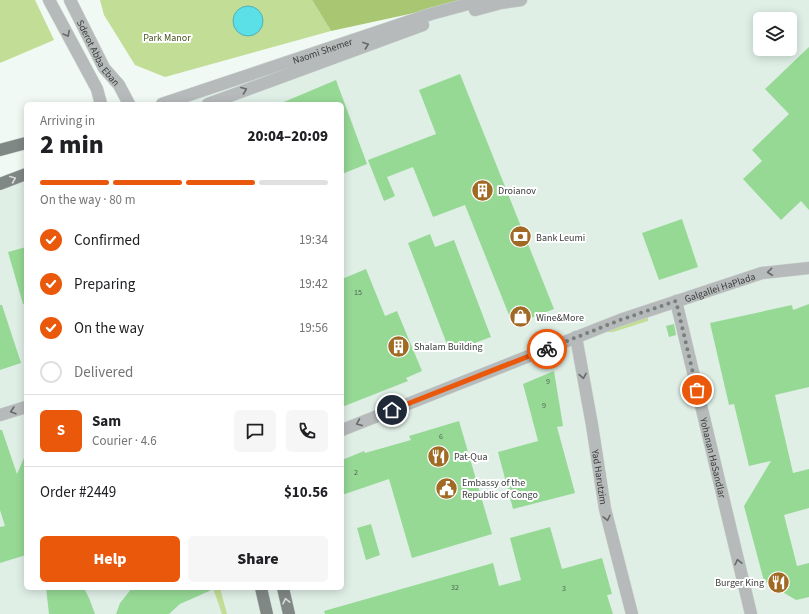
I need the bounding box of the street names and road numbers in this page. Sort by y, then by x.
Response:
street label: Sderot Abba Eban [73,18,123,89]
street label: Naomi Shemer [291,35,355,68]
street label: Galgallei HaPlada [683,270,757,306]
street label: Yohanan HaSandlar [696,415,729,500]
street label: Yad Harutzim [588,448,610,506]

